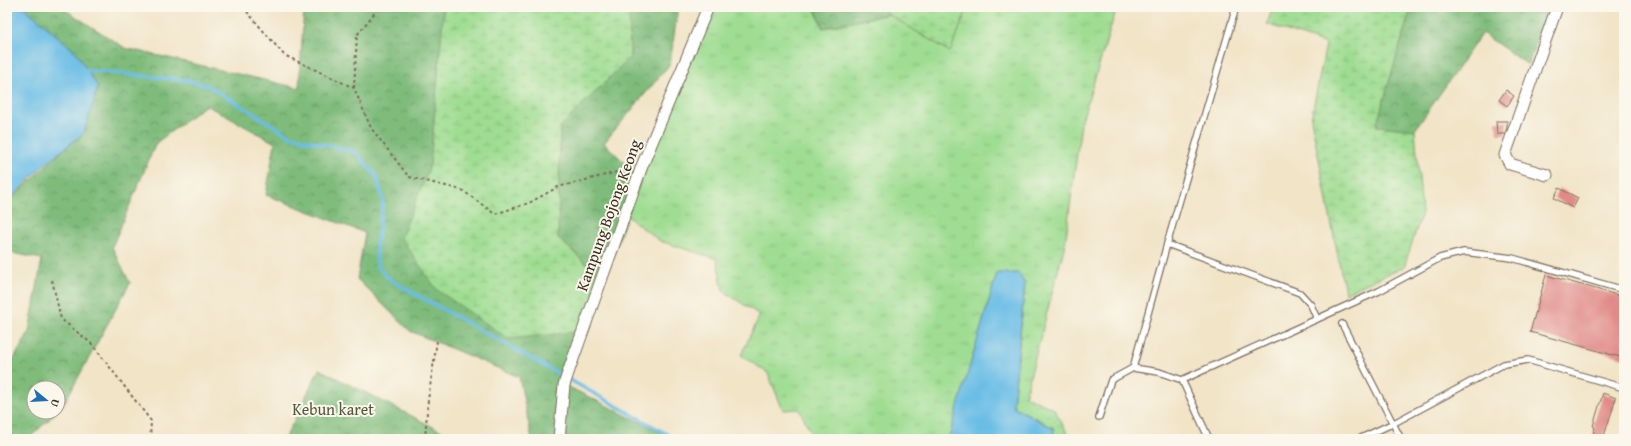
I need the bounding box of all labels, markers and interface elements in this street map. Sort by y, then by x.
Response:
street label: Kampung Bojong Keong [569,136,647,294]
north arrow [26,380,66,420]
text: U [47,397,64,410]
park label: Kebun karet [292,397,374,421]

